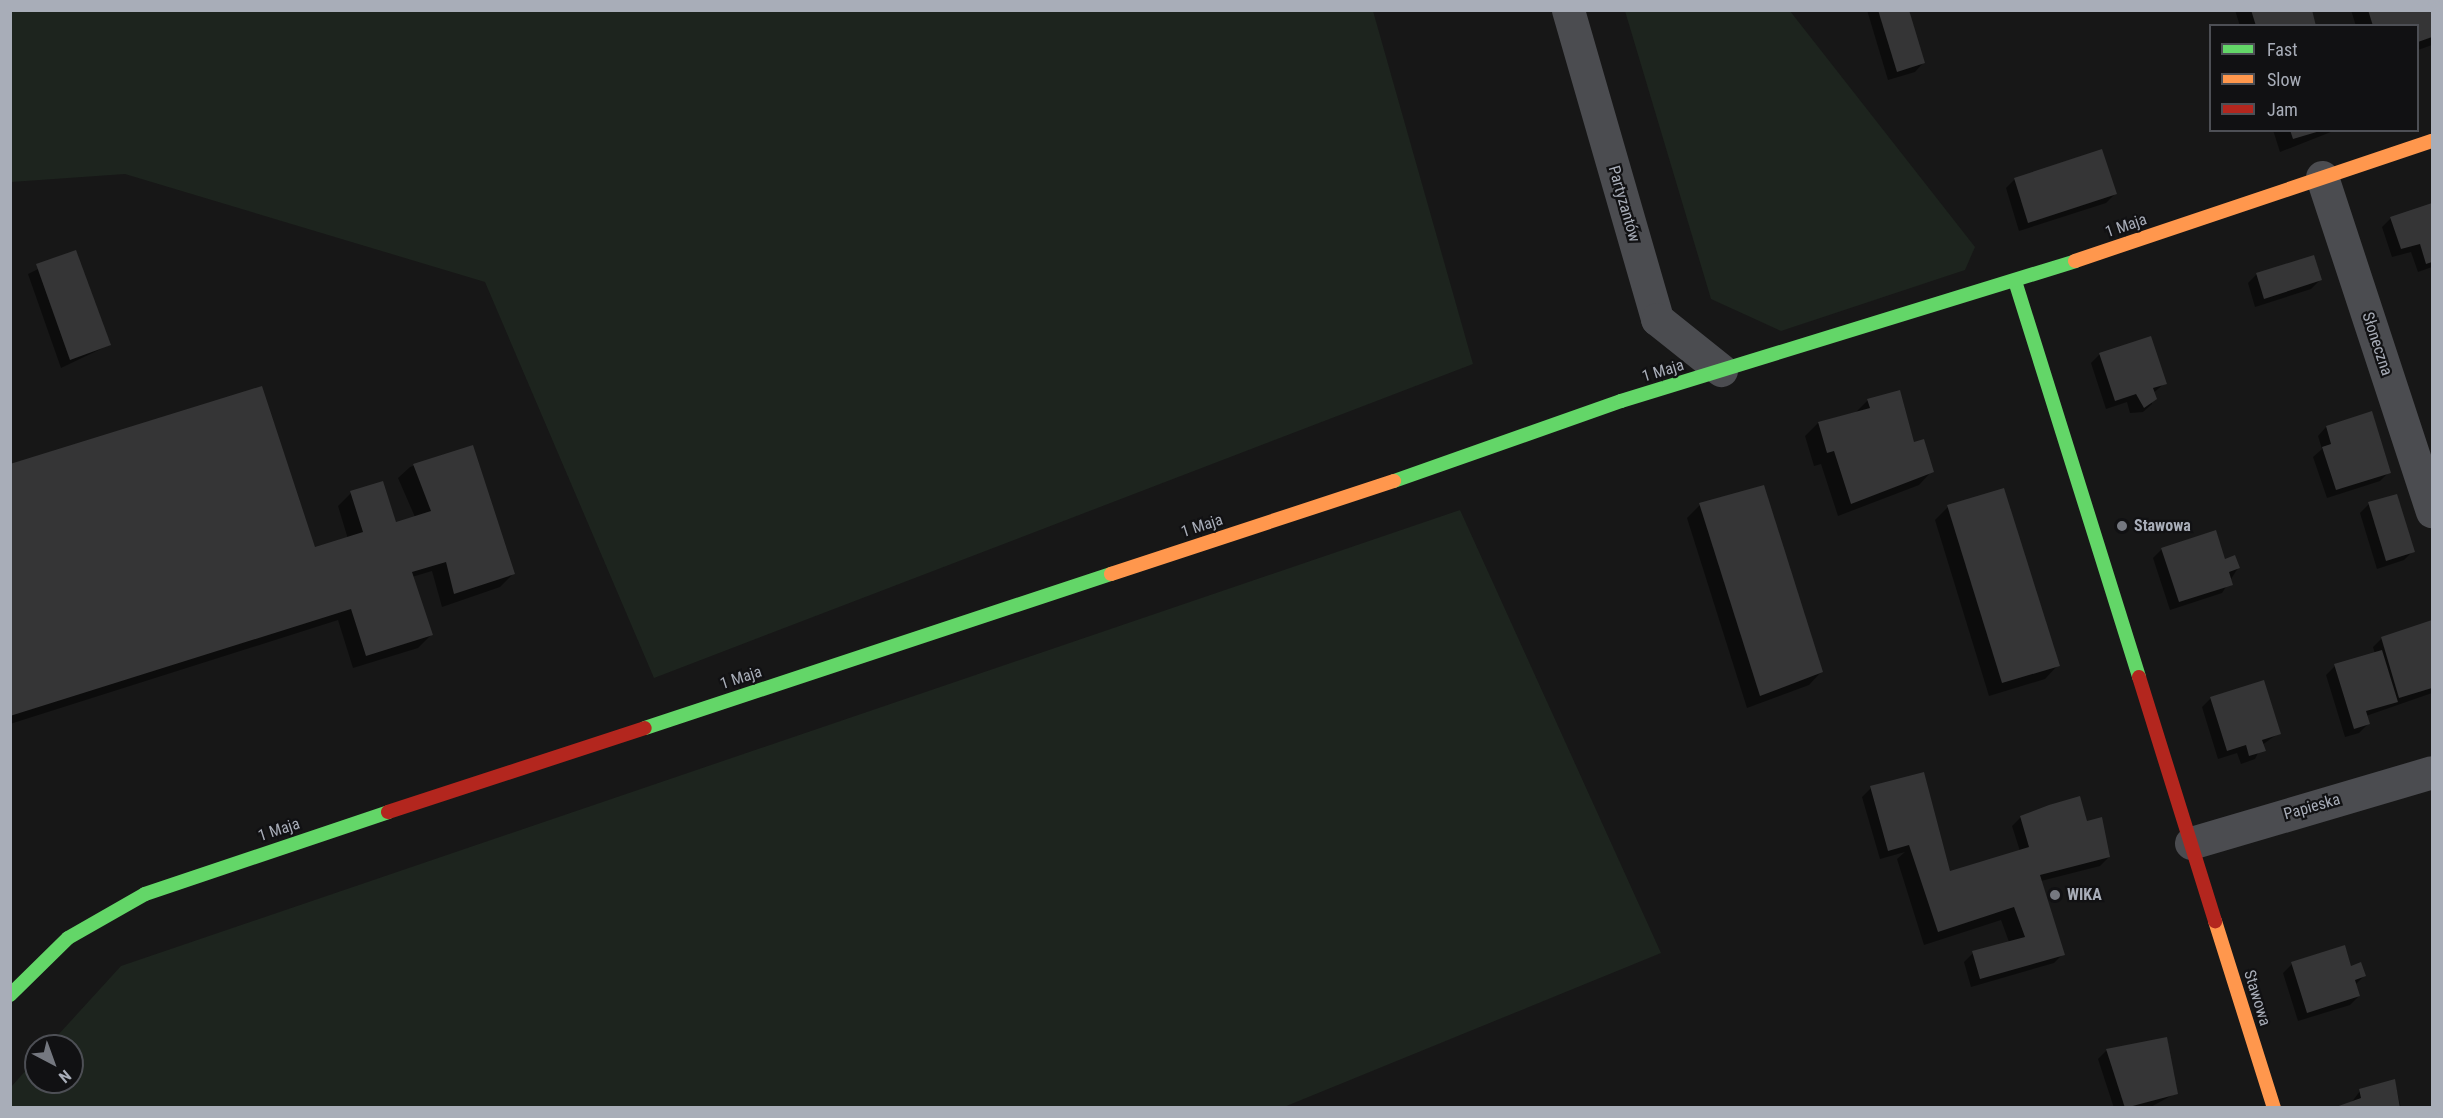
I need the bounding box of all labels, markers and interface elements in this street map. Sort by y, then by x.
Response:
legend [2209,24,2419,132]
text: Fast [2267,39,2298,60]
text: Slow [2267,69,2301,90]
text: Jam [2267,99,2298,120]
street label: Partyzantów [1604,164,1644,244]
street label: 1 Maja [2103,210,2149,242]
street label: Słoneczna [2358,310,2396,378]
street label: 1 Maja [1640,356,1686,386]
street label: 1 Maja [1179,510,1225,542]
place label: Stawowa [2134,516,2191,536]
marker: Stawowa [2115,519,2129,533]
street label: 1 Maja [718,662,764,694]
street label: Papieska [2282,790,2342,824]
street label: 1 Maja [256,814,302,846]
place label: WIKA [2067,885,2102,905]
marker: WIKA [2048,888,2062,902]
street label: Stawowa [2239,968,2275,1028]
north arrow [24,1034,84,1094]
text: N [55,1066,75,1087]

